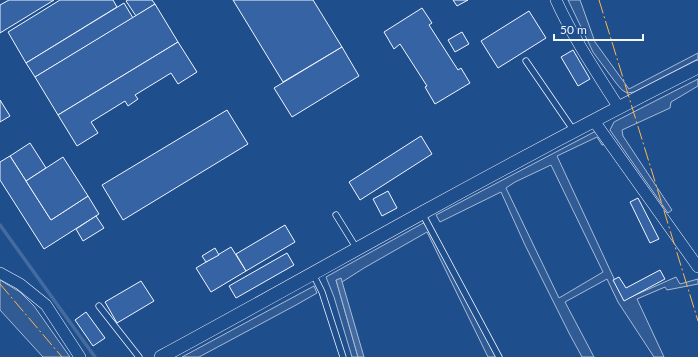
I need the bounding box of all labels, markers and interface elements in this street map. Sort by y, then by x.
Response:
scale bar [554,16,643,42]
text: 50 m [560,22,587,37]

